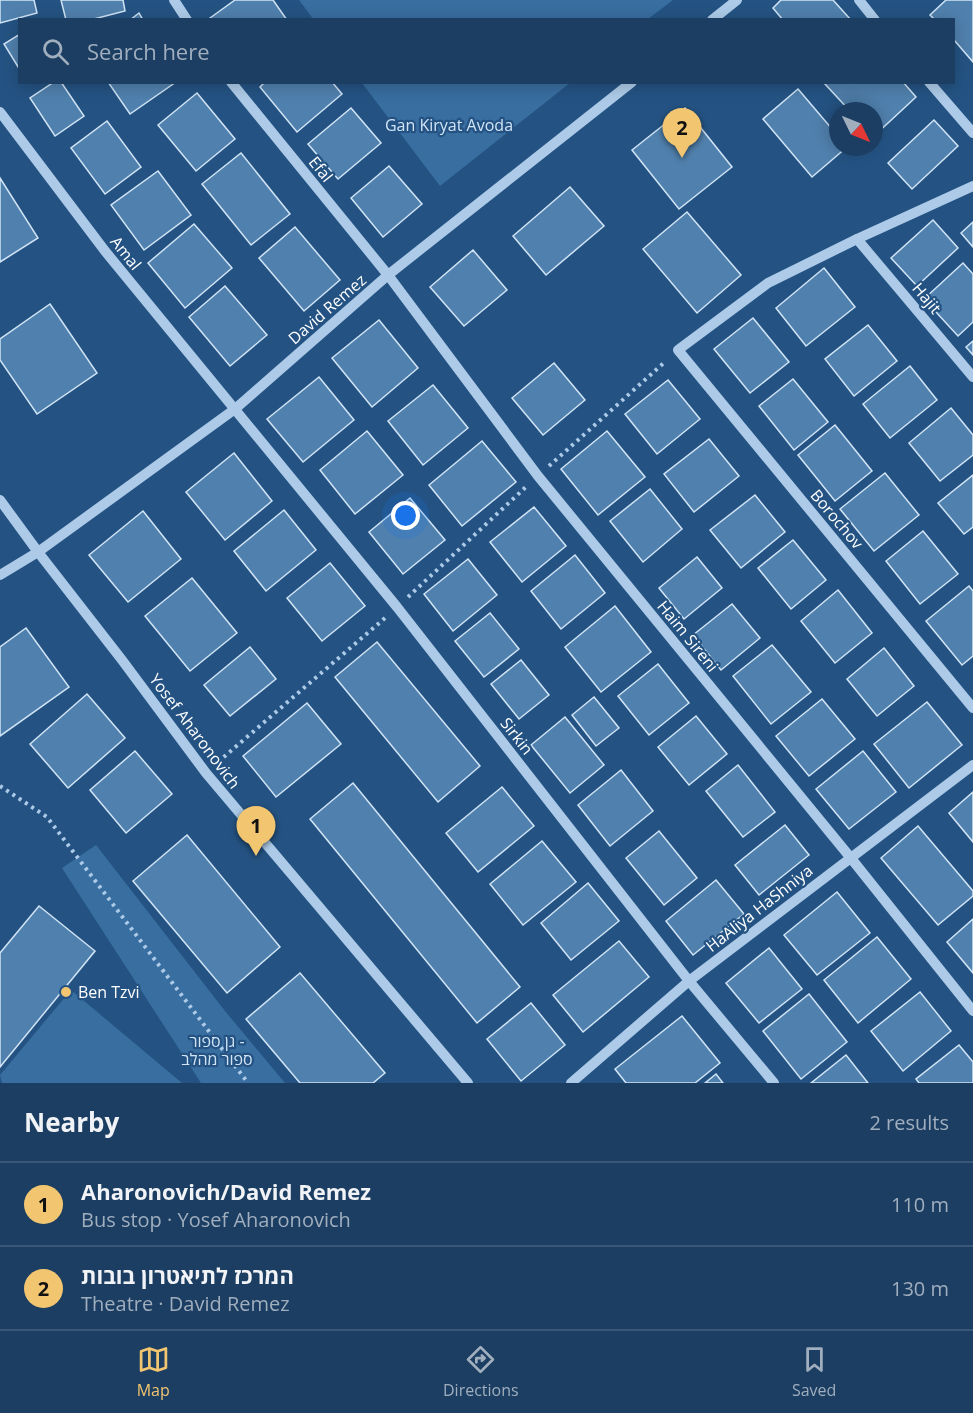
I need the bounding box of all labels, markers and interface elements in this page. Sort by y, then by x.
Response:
search box [18,18,955,84]
icon: search [39,35,72,68]
text: Search here [87,36,210,66]
north arrow [829,102,883,156]
pin: 2 [662,108,702,158]
park label: Gan Kiryat Avoda [385,114,513,136]
street label: Efal [304,152,338,186]
street label: Amal [106,231,146,275]
street label: David Remez [283,269,371,349]
street label: Hajit [907,278,947,319]
street label: Borochov [806,485,868,553]
your location [391,501,420,530]
street label: Haim Sireni [652,596,724,676]
street label: Yosef Aharonovich [144,669,246,793]
street label: Sirkin [496,713,538,759]
pin: 1 [236,806,276,856]
street label: HaAliya HaShniya [701,859,817,957]
place label: Ben Tzvi [78,981,140,1003]
marker: Ben Tzvi [59,985,73,999]
park label: גן ספור - ספור מהלב [181,1030,253,1070]
text: Nearby [24,1104,119,1140]
text: 2 results [869,1109,949,1136]
text: Aharonovich/David Remez [81,1176,371,1206]
text: 1 [38,1191,49,1218]
text: 110 m [891,1191,949,1218]
text: Bus stop · Yosef Aharonovich [81,1206,351,1233]
text: המרכז לתיאטרון בובות [81,1260,294,1290]
text: 2 [38,1275,49,1302]
text: 130 m [891,1275,949,1302]
text: Theatre · David Remez [81,1290,290,1317]
tab: Map [137,1343,170,1401]
tab: Directions [443,1343,519,1401]
tab: Saved [792,1343,836,1401]

